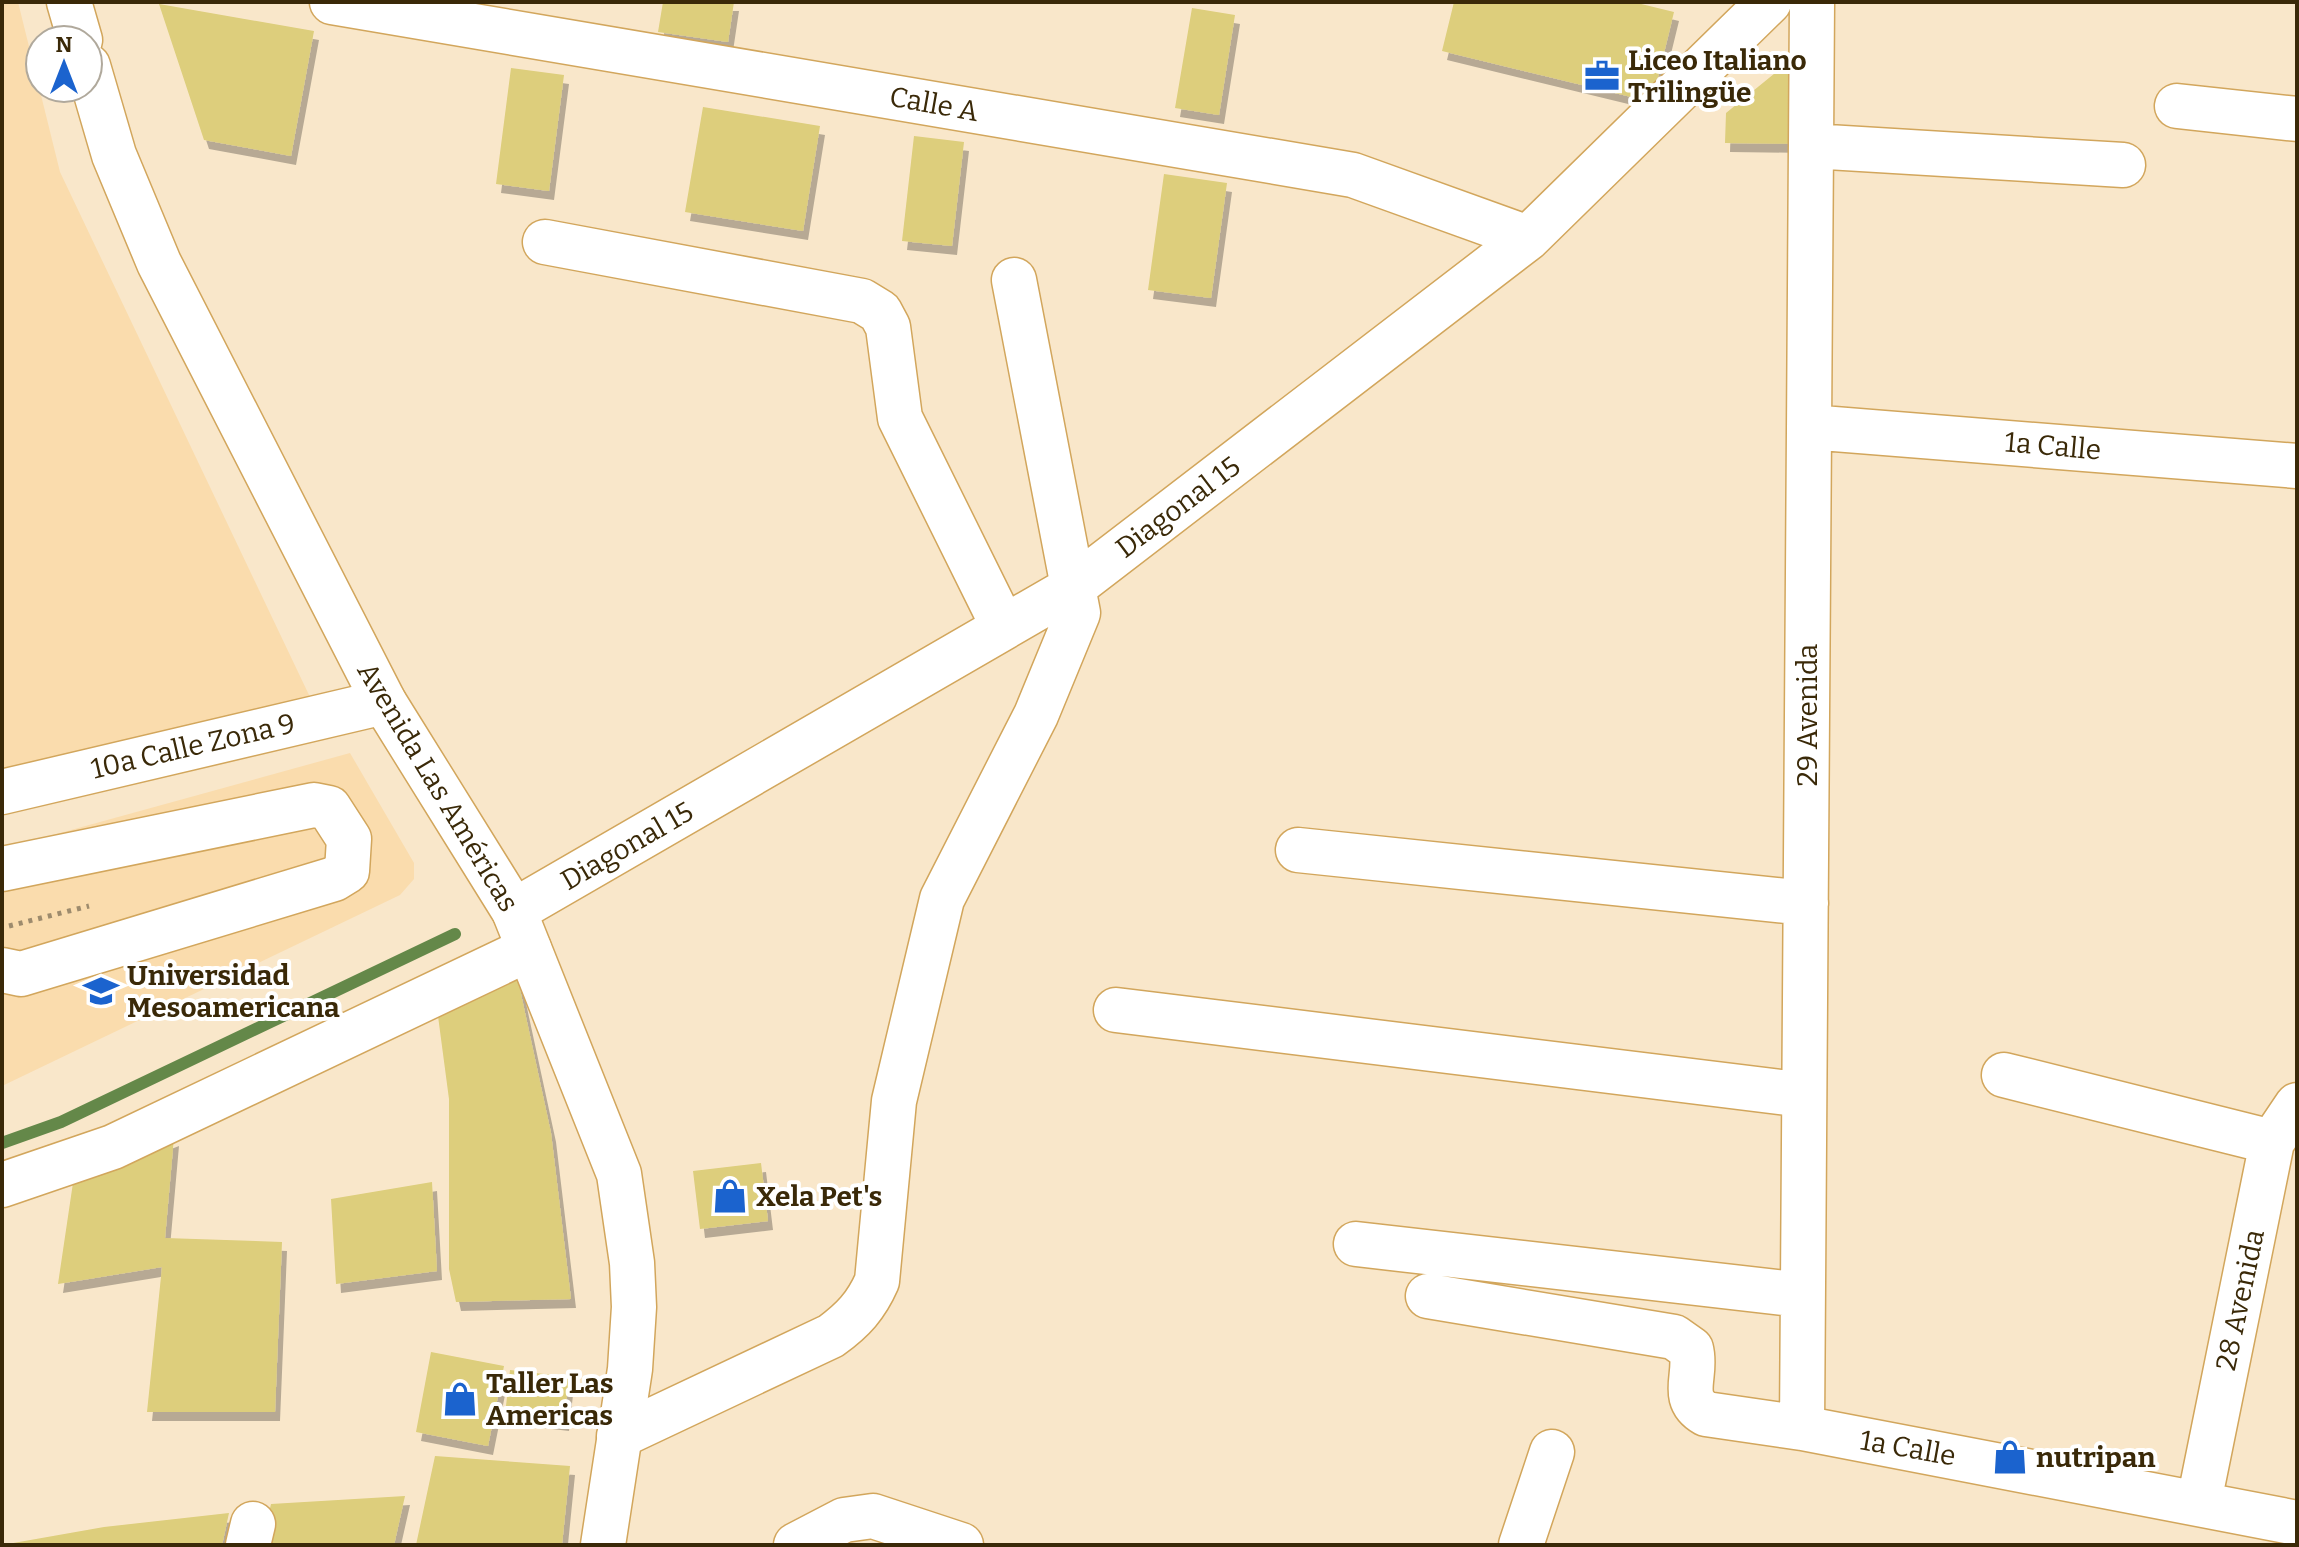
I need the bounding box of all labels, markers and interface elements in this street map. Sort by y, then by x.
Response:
north arrow [24,24,104,104]
text: N [56,31,73,58]
place label: Liceo Italiano Trilingüe [1628,44,1807,109]
office icon: Liceo Italiano Trilingüe [1583,57,1621,95]
street label: Calle A [887,80,981,128]
street label: 1a Calle [2003,425,2103,467]
street label: Diagonal 15 [1109,449,1247,565]
street label: 29 Avenida [1791,644,1824,786]
street label: Avenida Las Américas [350,656,526,918]
street label: 10a Calle Zona 9 [88,707,298,785]
street label: Diagonal 15 [555,795,699,897]
place label: Universidad Mesoamericana [127,959,340,1024]
school or university icon: Universidad Mesoamericana [82,972,120,1010]
shop icon: Xela Pet's [711,1177,749,1215]
place label: Xela Pet's [756,1180,882,1213]
street label: 28 Avenida [2209,1226,2271,1374]
place label: Taller Las Americas [486,1367,614,1432]
shop icon: Taller Las Americas [441,1380,479,1418]
street label: 1a Calle [1858,1423,1958,1473]
shop icon: nutripan [1991,1438,2029,1476]
place label: nutripan [2036,1441,2155,1474]

